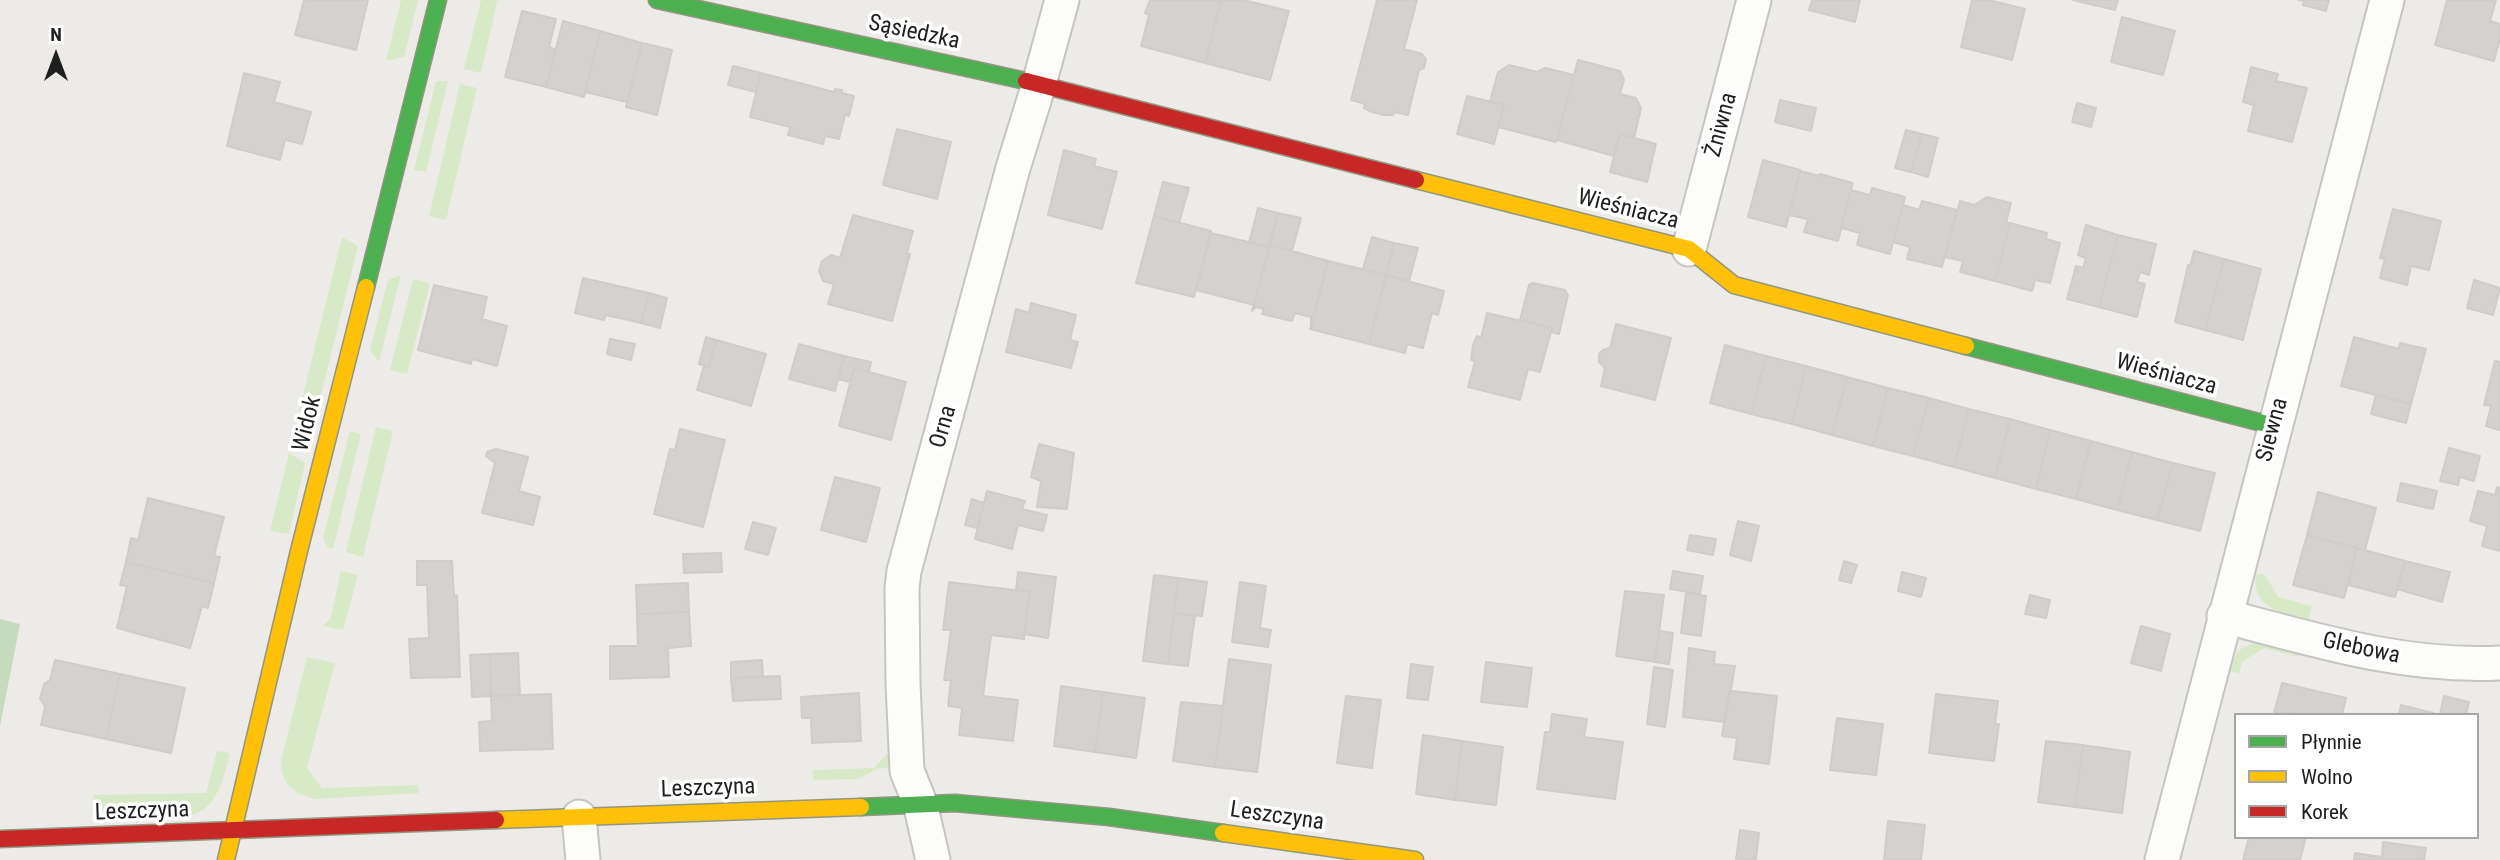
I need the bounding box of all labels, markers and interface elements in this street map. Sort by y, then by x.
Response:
street label: Sąsiedzka [866,10,962,56]
north arrow [21,21,91,91]
text: N [50,23,62,46]
street label: Żniwna [1700,90,1744,160]
street label: Wieśniacza [1575,184,1681,236]
street label: Wieśniacza [2113,348,2219,402]
street label: Widok [288,393,328,455]
street label: Siewna [2251,395,2295,465]
street label: Orna [925,403,963,451]
street label: Glebowa [2320,627,2402,671]
legend [2234,713,2479,839]
text: Płynnie [2301,730,2362,754]
text: Wolno [2301,765,2353,789]
street label: Leszczyna [660,774,756,804]
street label: Leszczyna [94,797,190,827]
street label: Leszczyna [1228,797,1326,837]
text: Korek [2301,800,2348,824]

